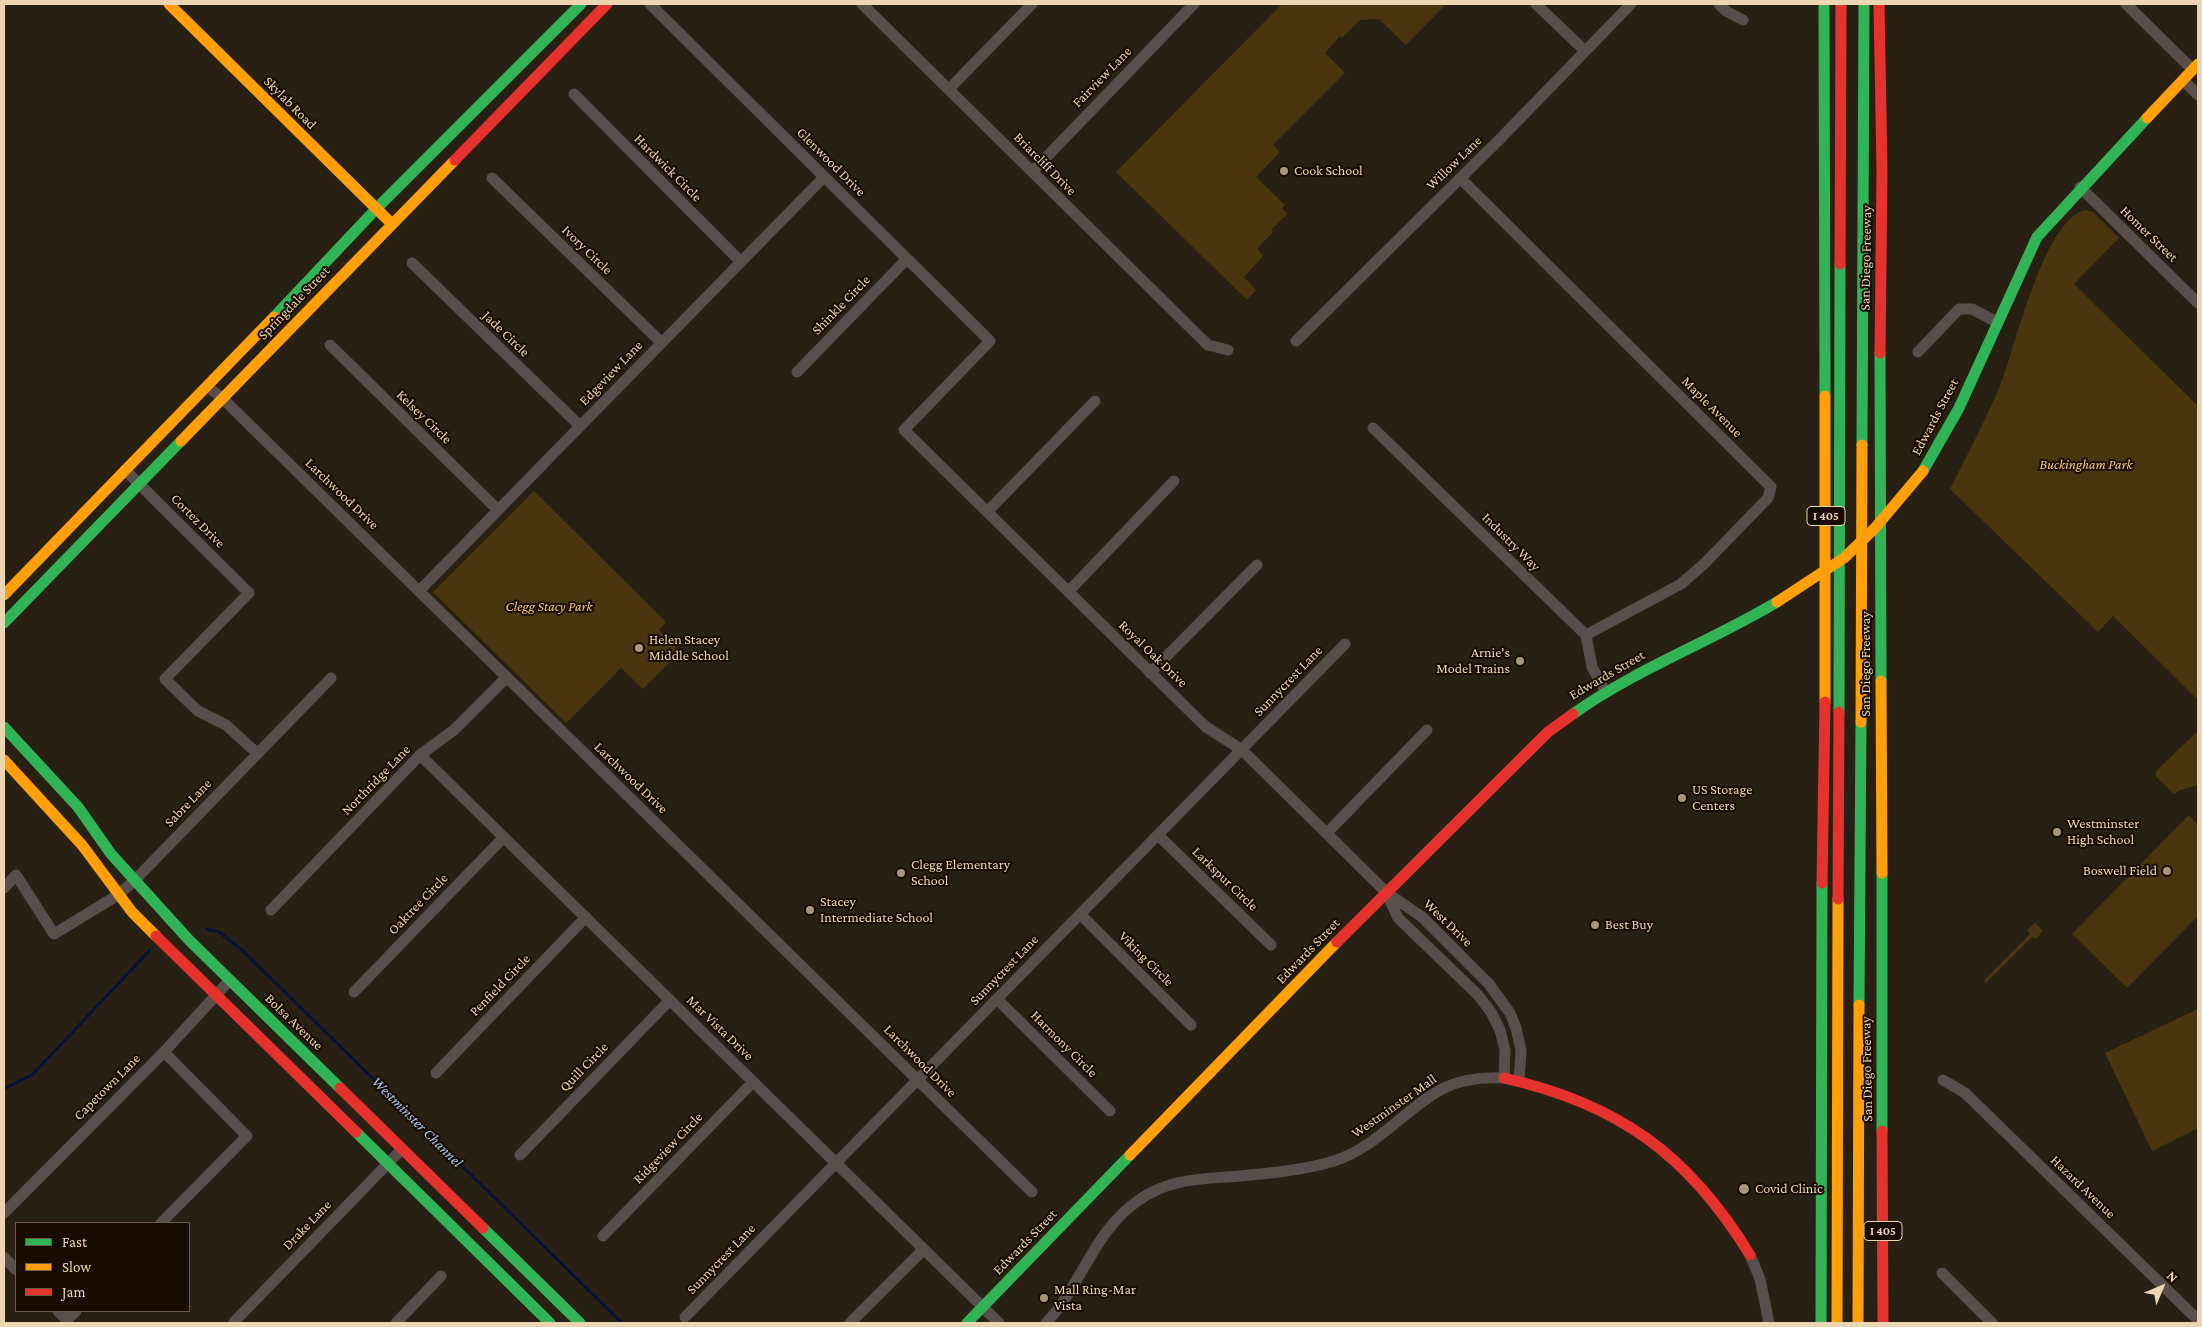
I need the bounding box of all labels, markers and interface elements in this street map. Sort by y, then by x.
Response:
street label: Fairview Lane [1069,43,1135,111]
street label: Skylab Road [260,73,320,133]
street label: Glenwood Drive [793,124,869,200]
street label: Briarcliff Drive [1010,129,1080,199]
street label: Hardwick Circle [631,131,705,205]
street label: Willow Lane [1423,132,1485,194]
place label: Cook School [1294,163,1363,179]
marker: Cook School [1278,165,1290,177]
street label: Homer Street [2117,202,2181,266]
street label: San Diego Freeway [1857,205,1875,311]
street label: Ivory Circle [558,222,616,278]
street label: Springdale Street [255,263,333,343]
street label: Shinkle Circle [808,272,874,338]
street label: Jade Circle [479,307,533,361]
street label: Edgeview Lane [576,337,646,409]
street label: Maple Avenue [1678,373,1746,441]
street label: Edwards Street [1908,376,1962,458]
street label: Kelsey Circle [393,386,455,448]
street label: Larchwood Drive [302,455,382,533]
park label: Buckingham Park [2039,457,2133,473]
street label: Cortez Drive [167,490,229,552]
road number: I 405 [1807,506,1845,526]
street label: Industry Way [1478,509,1544,575]
park label: Clegg Stacy Park [505,599,593,615]
street label: San Diego Freeway [1858,611,1874,717]
street label: Royal Oak Drive [1115,617,1191,691]
place label: Helen Stacey Middle School [649,632,729,664]
marker: Helen Stacey Middle School [633,642,645,654]
street label: Sunnycrest Lane [1250,642,1326,720]
place label: Arnie's Model Trains [1436,645,1510,678]
street label: Edwards Street [1566,647,1648,703]
marker: Arnie's Model Trains [1514,655,1526,667]
street label: Larchwood Drive [591,739,671,817]
street label: Northridge Lane [338,741,414,819]
street label: Sabre Lane [161,775,215,831]
place label: US Storage Centers [1692,782,1752,814]
marker: US Storage Centers [1676,792,1688,804]
place label: Westminster High School [2067,816,2139,849]
marker: Westminster High School [2051,826,2063,838]
street label: Larkspur Circle [1189,843,1261,915]
place label: Clegg Elementary School [911,857,1010,890]
place label: Boswell Field [2083,863,2157,879]
marker: Boswell Field [2161,865,2173,877]
marker: Clegg Elementary School [895,867,907,879]
street label: Oaktree Circle [385,870,451,938]
place label: Stacey Intermediate School [820,894,933,926]
street label: West Drive [1420,896,1476,950]
marker: Stacey Intermediate School [804,904,816,916]
street label: Edwards Street [1273,915,1343,987]
place label: Best Buy [1605,917,1653,933]
marker: Best Buy [1589,919,1601,931]
street label: Viking Circle [1115,928,1177,990]
street label: Sunnycrest Lane [966,931,1042,1009]
street label: Penfield Circle [466,950,534,1020]
street label: Bolsa Avenue [262,990,326,1054]
street label: Mar Vista Drive [683,992,757,1064]
street label: Harmony Circle [1027,1007,1101,1081]
street label: San Diego Freeway [1858,1016,1876,1122]
street label: Larchwood Drive [880,1021,960,1101]
street label: Quill Circle [556,1039,612,1095]
street label: Capetown Lane [70,1050,144,1124]
street label: Westminster Mall [1348,1070,1440,1142]
water label: Westminster Channel [368,1073,466,1171]
street label: Ridgeview Circle [630,1109,706,1187]
street label: Hazard Avenue [2047,1152,2119,1222]
place label: Covid Clinic [1755,1181,1823,1197]
marker: Covid Clinic [1737,1182,1751,1196]
street label: Drake Lane [279,1197,335,1253]
street label: Edwards Street [990,1206,1060,1278]
street label: Sunnycrest Lane [683,1220,759,1298]
legend [15,1222,190,1312]
road number: I 405 [1864,1222,1902,1240]
text: Fast [62,1234,87,1250]
text: Slow [62,1259,91,1275]
north arrow [2137,1262,2187,1312]
text: N [2164,1267,2182,1285]
place label: Mall Ring-Mar Vista [1054,1282,1136,1314]
text: Jam [62,1284,85,1300]
marker: Mall Ring-Mar Vista [1038,1292,1050,1304]

